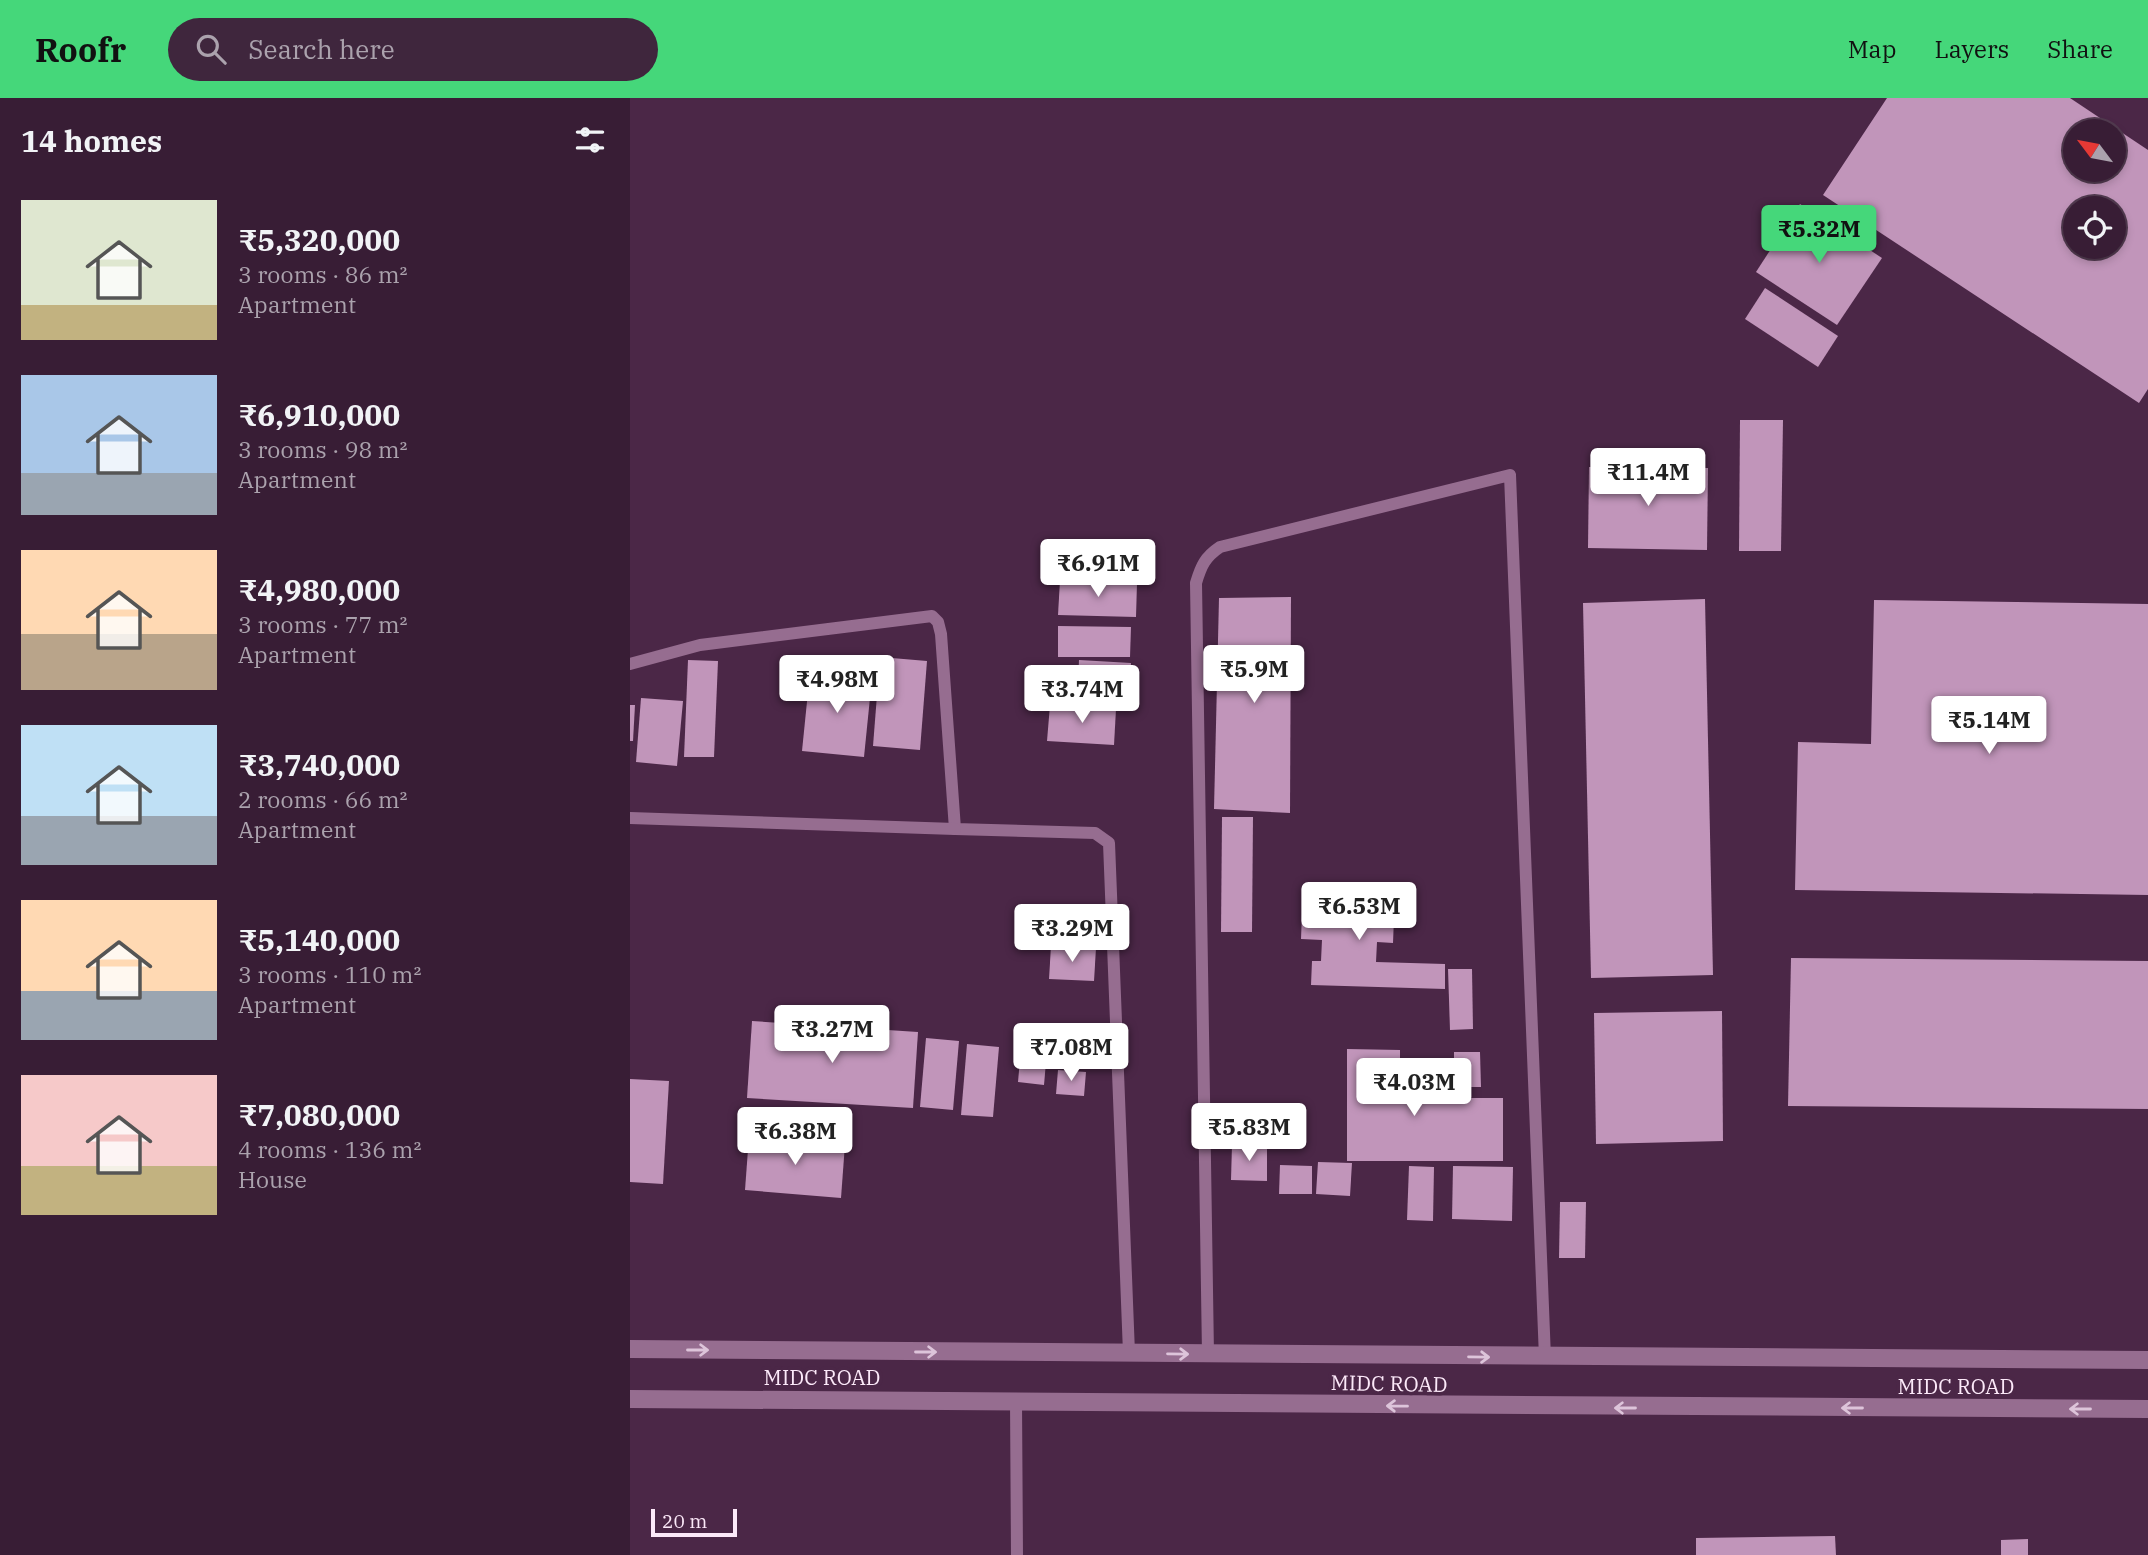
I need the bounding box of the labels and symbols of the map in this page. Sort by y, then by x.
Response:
north arrow [2063,119,2126,182]
pin: ₹5.32M [1762,206,1876,265]
pin: ₹11.4M [1591,448,1705,508]
pin: ₹6.91M [1041,540,1155,599]
pin: ₹5.9M [1205,646,1303,705]
pin: ₹4.98M [780,656,894,715]
pin: ₹3.74M [1025,666,1139,725]
pin: ₹5.14M [1932,696,2046,756]
pin: ₹6.53M [1302,882,1416,942]
pin: ₹3.29M [1015,904,1129,964]
pin: ₹3.27M [775,1006,889,1065]
pin: ₹7.08M [1014,1024,1128,1083]
pin: ₹4.03M [1357,1058,1471,1118]
pin: ₹5.83M [1192,1104,1306,1163]
pin: ₹6.38M [738,1108,852,1167]
one-way arrow [686,1343,709,1357]
one-way arrow [914,1345,937,1358]
one-way arrow [1166,1347,1189,1360]
one-way arrow [1467,1351,1490,1364]
street label: MIDC ROAD [764,1363,880,1391]
street label: MIDC ROAD [1330,1368,1448,1398]
street label: MIDC ROAD [1898,1372,2014,1400]
one-way arrow [1386,1399,1409,1412]
one-way arrow [1614,1401,1637,1415]
one-way arrow [1841,1401,1864,1415]
one-way arrow [2069,1402,2092,1416]
scale bar [651,1506,737,1538]

